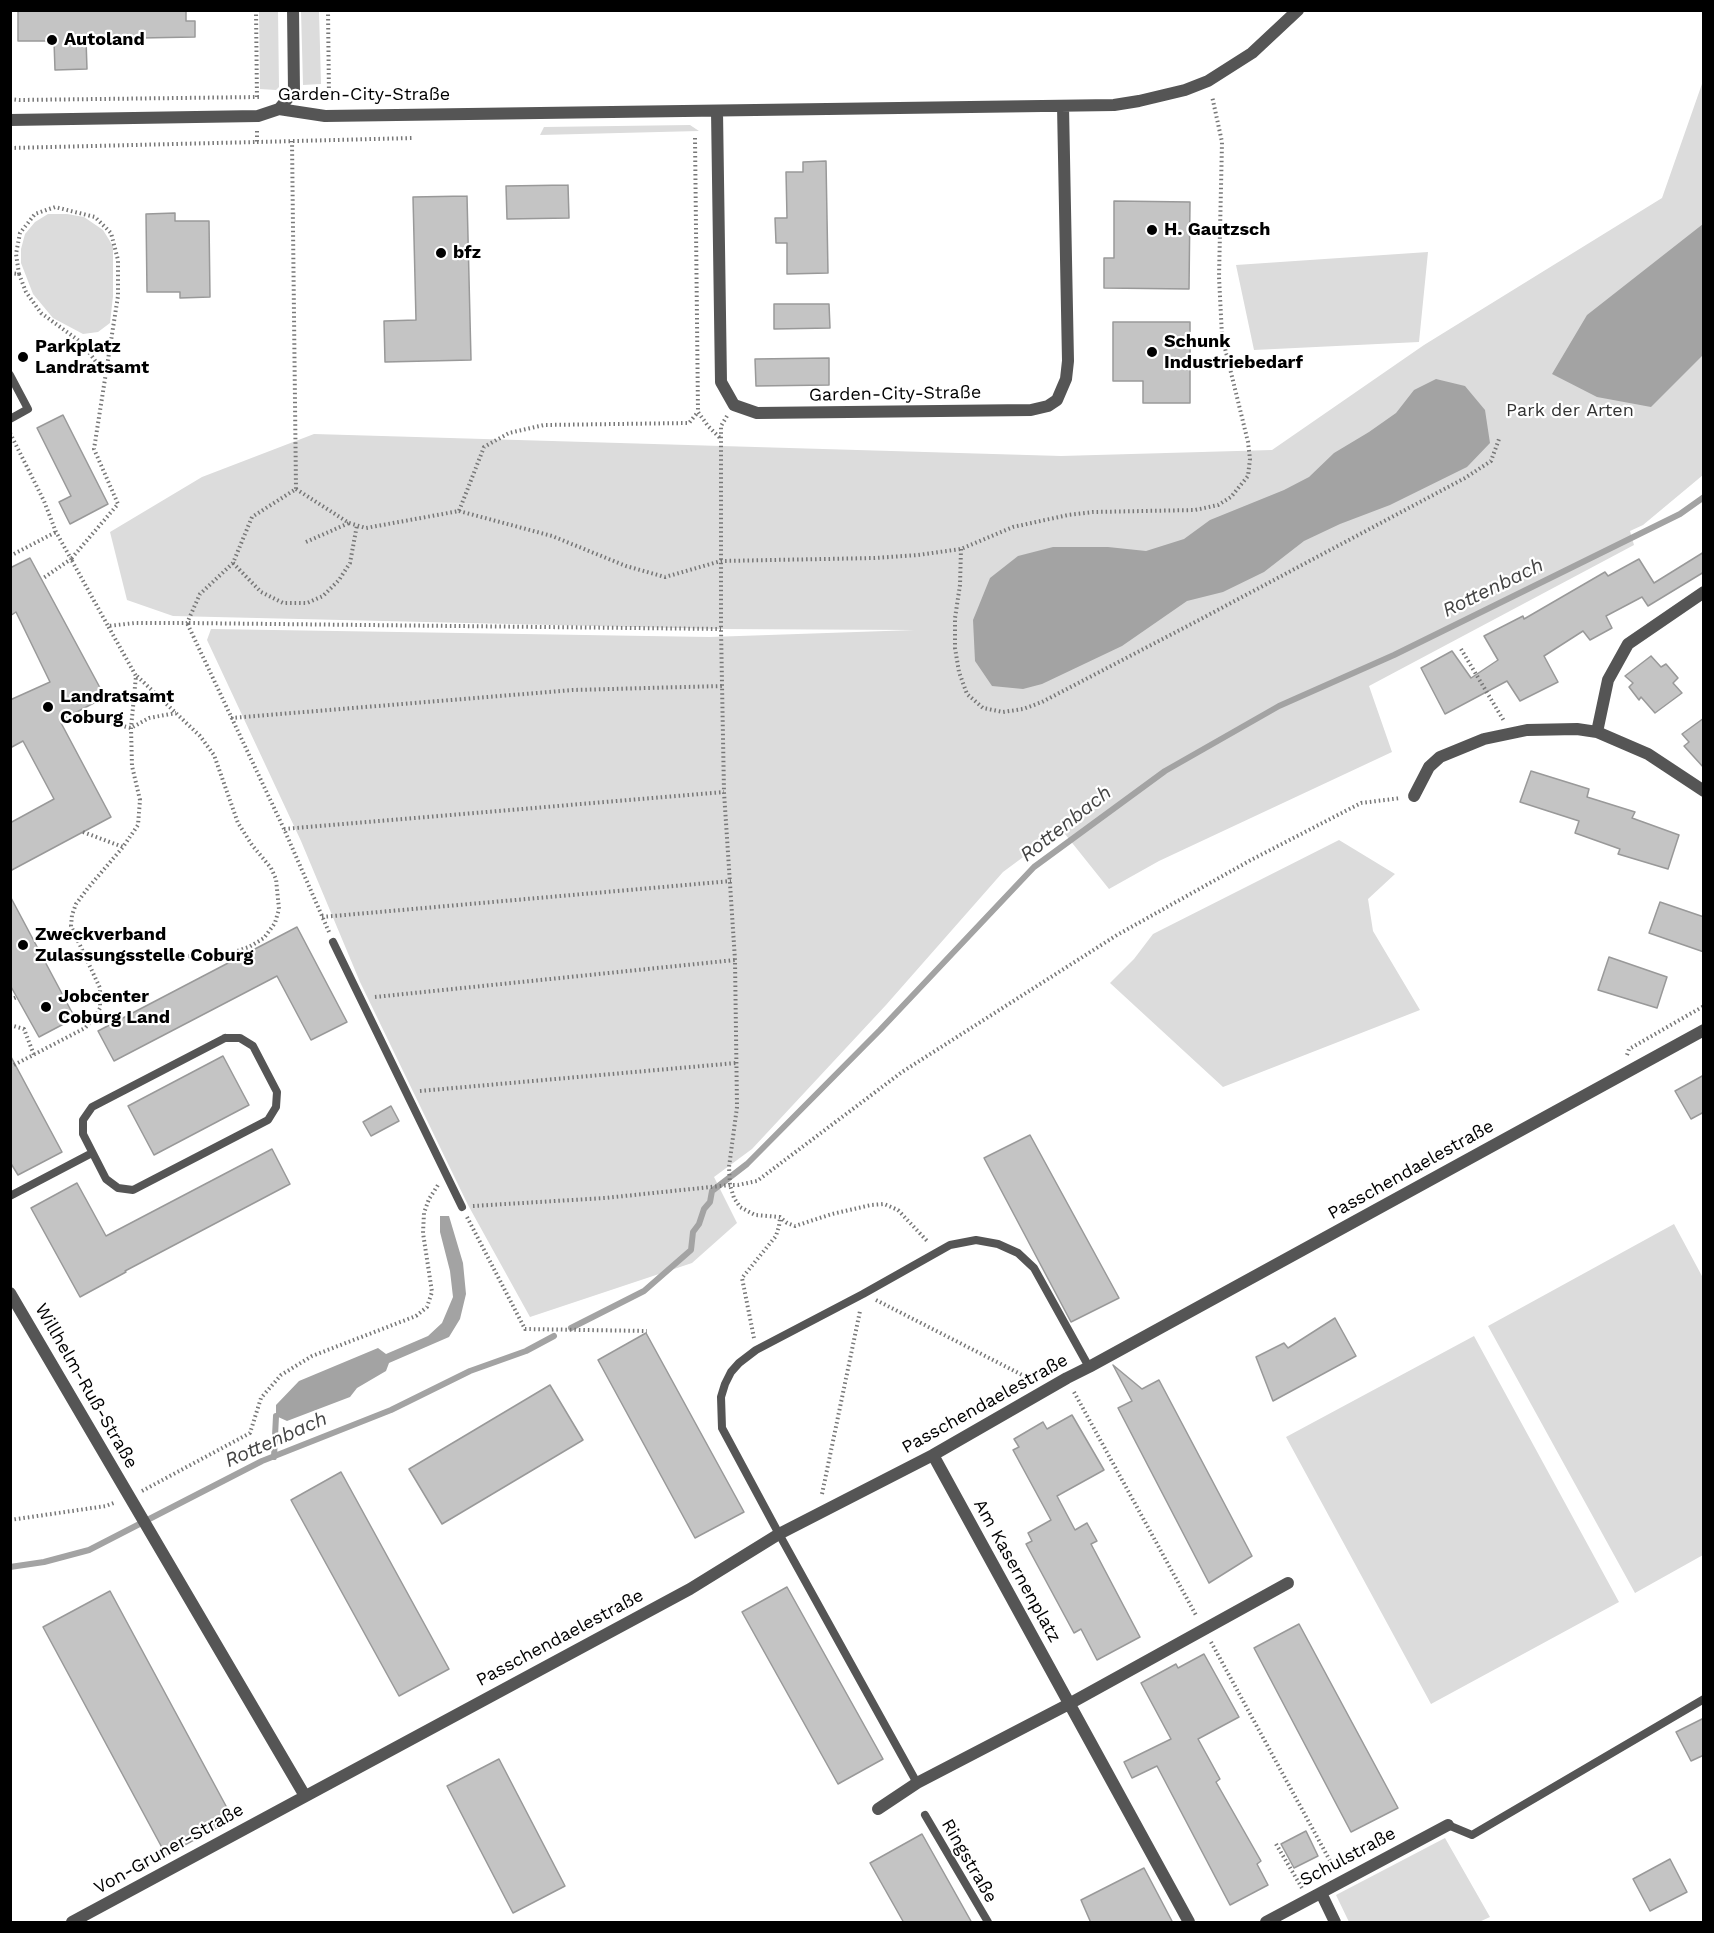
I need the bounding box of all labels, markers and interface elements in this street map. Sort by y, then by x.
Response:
place label: Autoland [64,29,145,51]
marker: Autoland [45,33,59,47]
street label: Garden-City-Straße [278,84,450,106]
place label: H. Gautzsch [1164,219,1270,241]
marker: H. Gautzsch [1145,223,1159,237]
place label: bfz [453,242,481,264]
marker: bfz [434,246,448,260]
place label: Schunk Industriebedarf [1164,331,1303,374]
place label: Parkplatz Landratsamt [35,336,149,378]
marker: Schunk Industriebedarf [1145,345,1159,359]
marker: Parkplatz Landratsamt [16,350,30,364]
street label: Garden-City-Straße [809,382,981,406]
park label: Park der Arten [1506,400,1634,422]
water label: Rottenbach [1439,553,1547,623]
place label: Landratsamt Coburg [60,686,174,728]
marker: Landratsamt Coburg [41,700,55,714]
water label: Rottenbach [1015,781,1117,867]
place label: Zweckverband Zulassungsstelle Coburg [35,924,253,966]
marker: Zweckverband Zulassungsstelle Coburg [16,938,30,952]
place label: Jobcenter Coburg Land [58,986,170,1028]
marker: Jobcenter Coburg Land [39,1000,53,1014]
street label: Passchendaelestraße [1324,1115,1498,1225]
street label: Willhelm-Ruß-Straße [30,1300,142,1472]
street label: Passchendaelestraße [898,1349,1072,1459]
water label: Rottenbach [221,1407,331,1473]
street label: Am Kasernenplatz [969,1496,1065,1646]
street label: Passchendaelestraße [473,1585,647,1691]
street label: Von-Gruner-Straße [90,1799,248,1899]
street label: Ringstraße [936,1815,1002,1907]
street label: Schulstraße [1296,1823,1400,1891]

